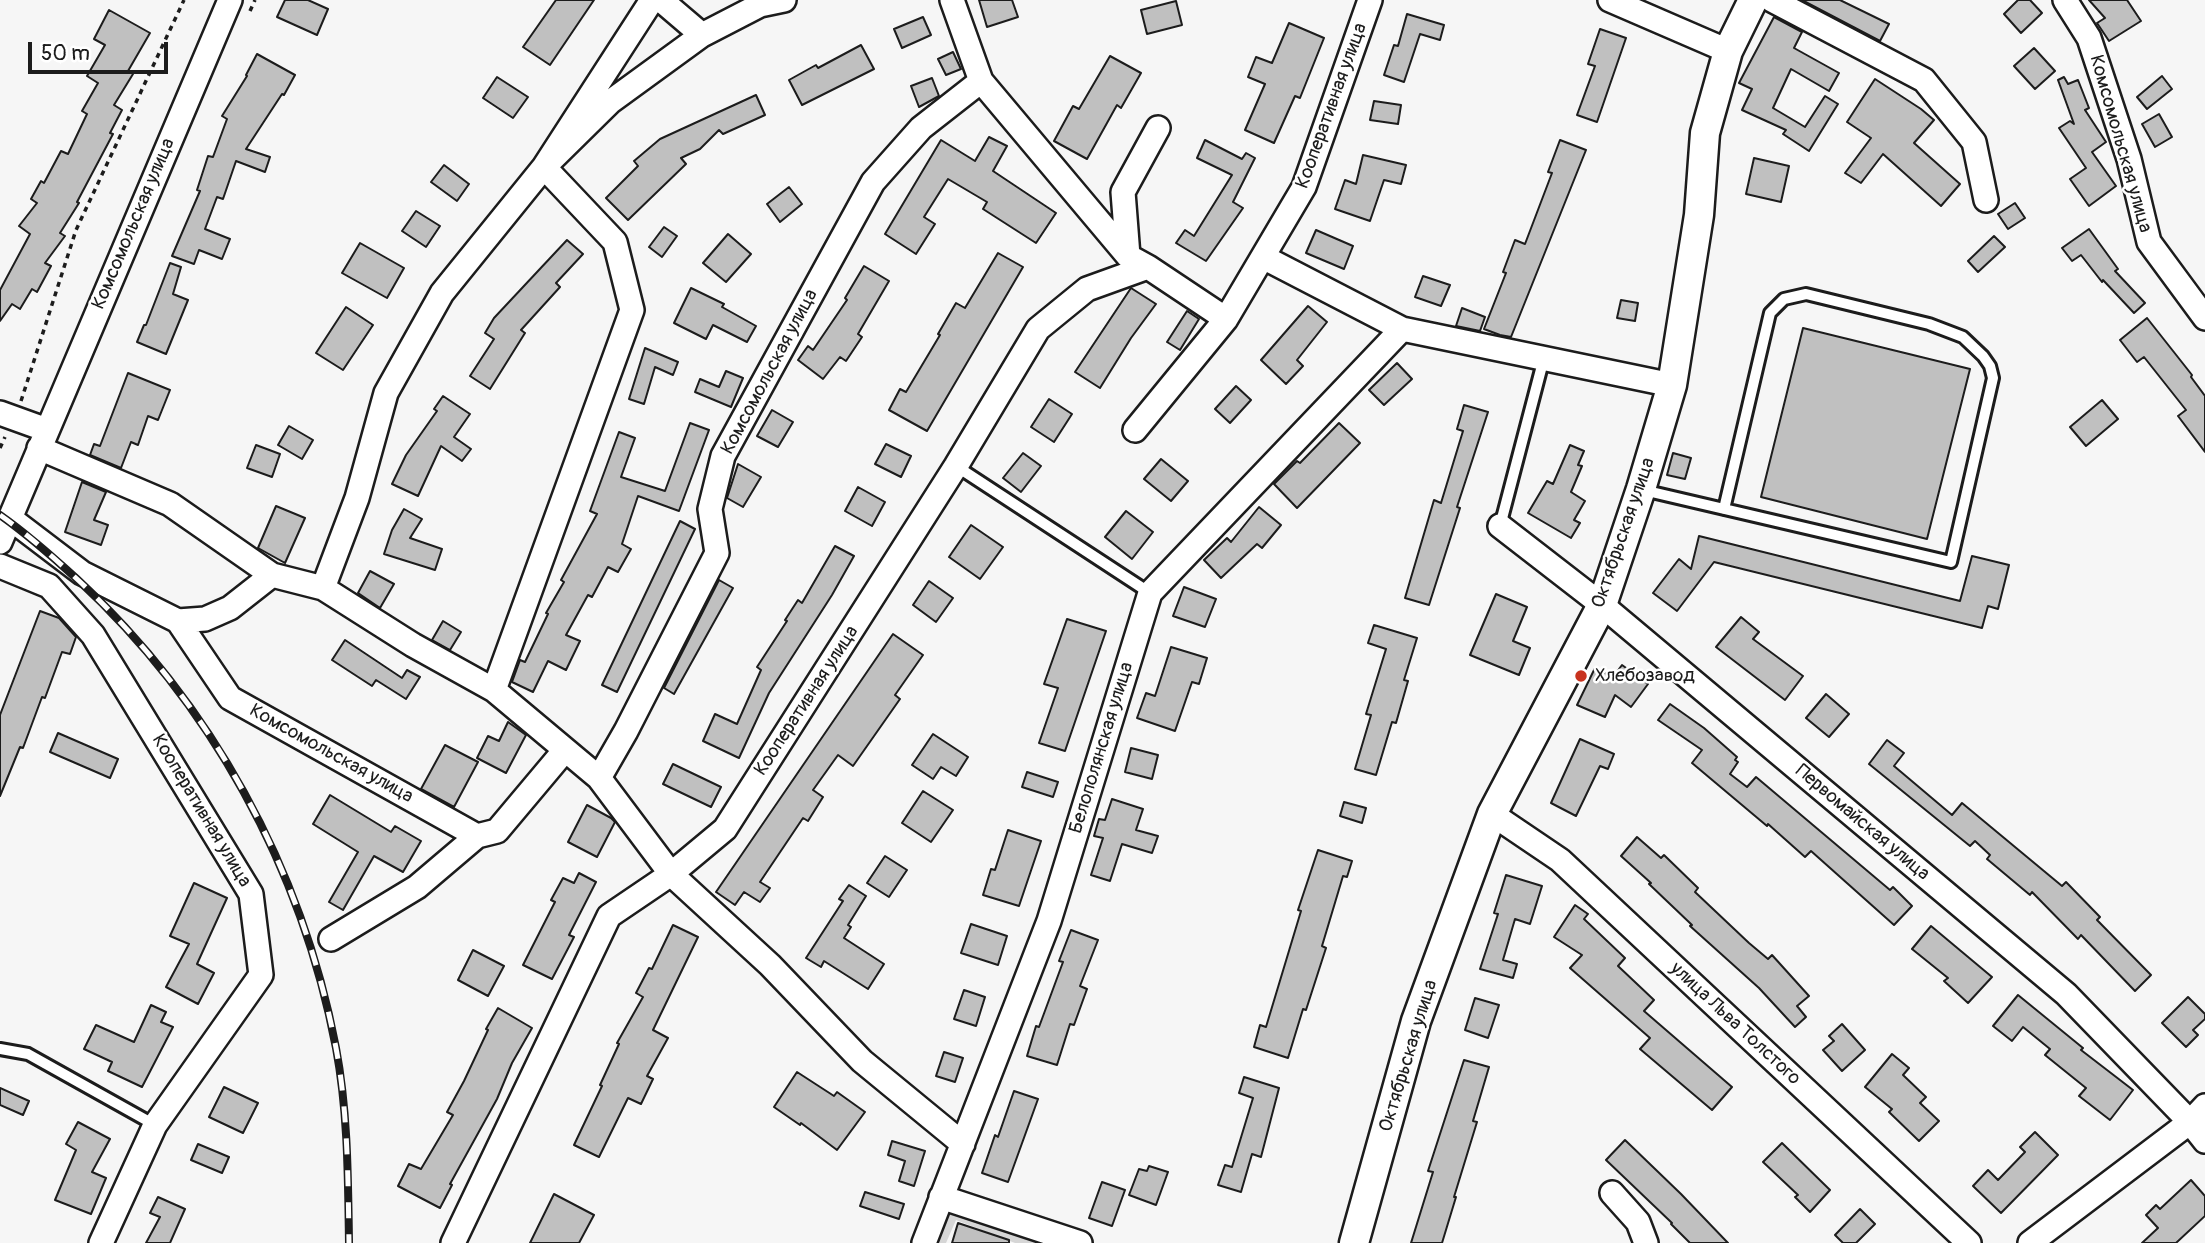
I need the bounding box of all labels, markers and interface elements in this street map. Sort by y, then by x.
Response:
street label: Кооперативная улица [1292,20,1372,192]
scale bar [32,28,172,72]
text: 50 m [41,40,90,67]
street label: Комсомольская улица [2084,53,2156,235]
street label: Комсомольская улица [88,135,180,313]
street label: Комсомольская улица [717,286,823,458]
street label: Октябрьская улица [1588,455,1660,611]
street label: Кооперативная улица [750,622,864,780]
street label: Белополянская улица [1065,660,1139,836]
place label: Хлебозавод [1595,665,1695,687]
marker: Хлебозавод [1573,668,1589,684]
street label: Комсомольская улица [245,700,417,808]
street label: Кооперативная улица [146,730,256,892]
street label: Первомайская улица [1790,760,1934,886]
street label: улица Льва Толстого [1665,958,1805,1090]
street label: Октябрьская улица [1375,977,1443,1135]

